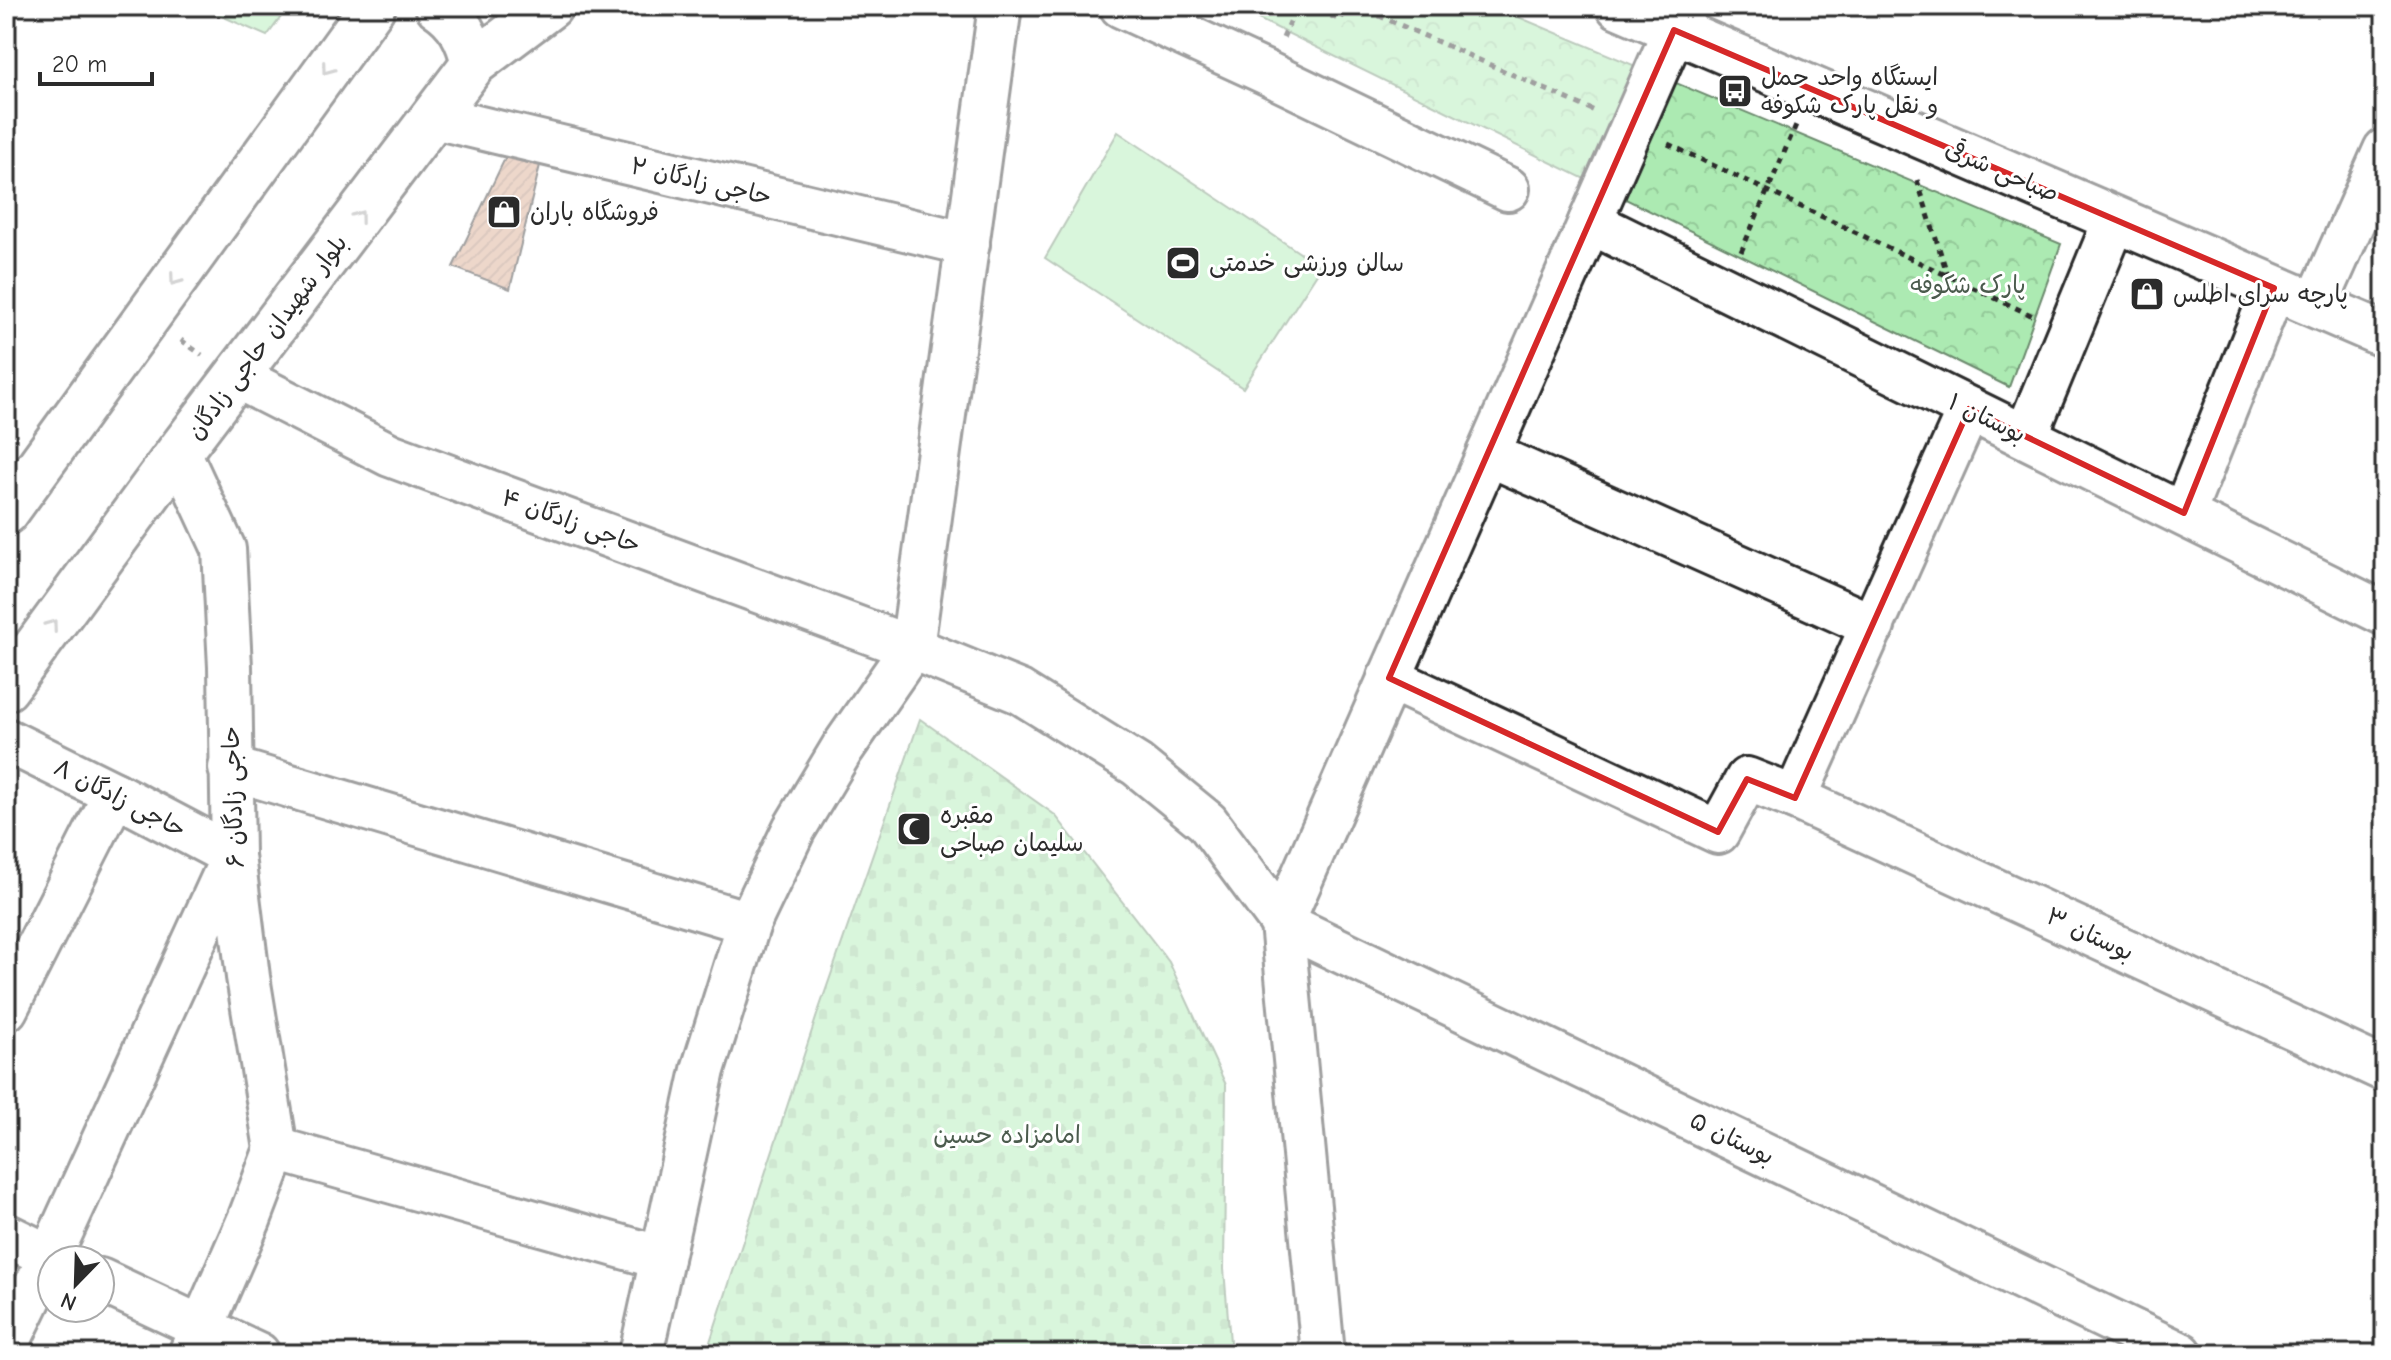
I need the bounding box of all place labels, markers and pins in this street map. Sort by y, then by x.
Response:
place label: ایستگاه واحد حمل و نقل پارک شکوفه [1761,63,1938,120]
bus stop icon: ایستگاه واحد حمل و نقل پارک شکوفه [1716,72,1754,110]
shop icon: فروشگاه باران [485,193,523,231]
place label: فروشگاه باران [530,198,659,226]
sports icon: سالن ورزشی خدمتی [1164,244,1202,282]
place label: سالن ورزشی خدمتی [1209,249,1404,278]
shop icon: پارچه سرای اطلس [2128,275,2166,313]
place label: پارچه سرای اطلس [2173,280,2348,309]
place label: مقبره سلیمان صباحی [940,801,1084,858]
mosque icon: مقبره سلیمان صباحی [895,810,933,848]

